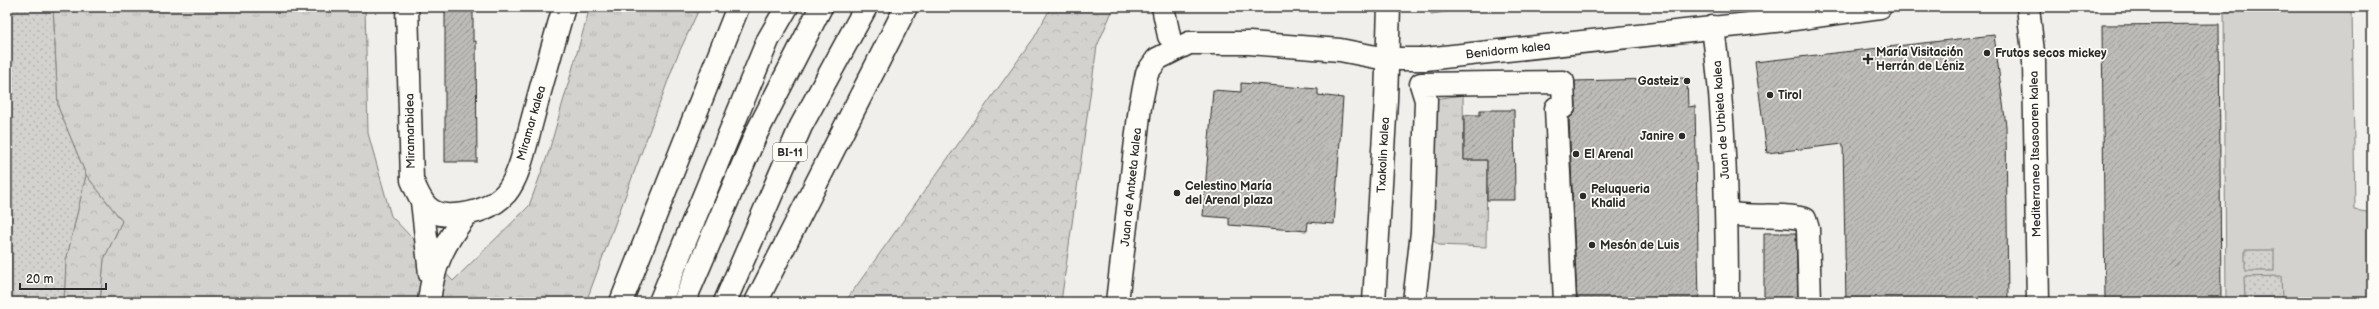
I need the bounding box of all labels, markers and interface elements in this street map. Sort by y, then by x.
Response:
street label: Benidorm kalea [1465,39,1551,62]
place label: María Visitación Herrán de Léniz [1876,45,1965,74]
place label: Frutos secos mickey [1995,46,2107,61]
marker: Frutos secos mickey [1982,48,1992,58]
marker: María Visitación Herrán de Léniz [1863,54,1873,64]
street label: Juan de Urbieta kalea [1710,60,1733,180]
street label: Mediterraneo Itsasoaren kalea [2027,70,2044,237]
place label: Gasteiz [1638,74,1679,89]
marker: Gasteiz [1682,76,1692,86]
street label: Miramar kalea [514,84,549,162]
place label: Tirol [1778,88,1802,103]
marker: Tirol [1765,90,1775,100]
street label: Miramarbidea [402,93,419,169]
street label: Txakolin kalea [1374,116,1393,193]
street label: Juan de Antxeta kalea [1118,127,1145,247]
place label: Janire [1640,129,1674,144]
marker: Janire [1677,131,1687,141]
road number: BI-11 [773,143,807,161]
place label: El Arenal [1584,147,1633,162]
marker: El Arenal [1571,149,1581,159]
place label: Celestino María del Arenal plaza [1185,179,1273,208]
place label: Peluqueria Khalid [1591,182,1650,211]
marker: Celestino María del Arenal plaza [1172,188,1182,198]
marker: Peluqueria Khalid [1578,191,1588,201]
place label: Mesón de Luis [1600,238,1679,253]
marker: Mesón de Luis [1587,240,1597,250]
scale bar [20,265,106,291]
text: 20 m [26,272,53,287]

